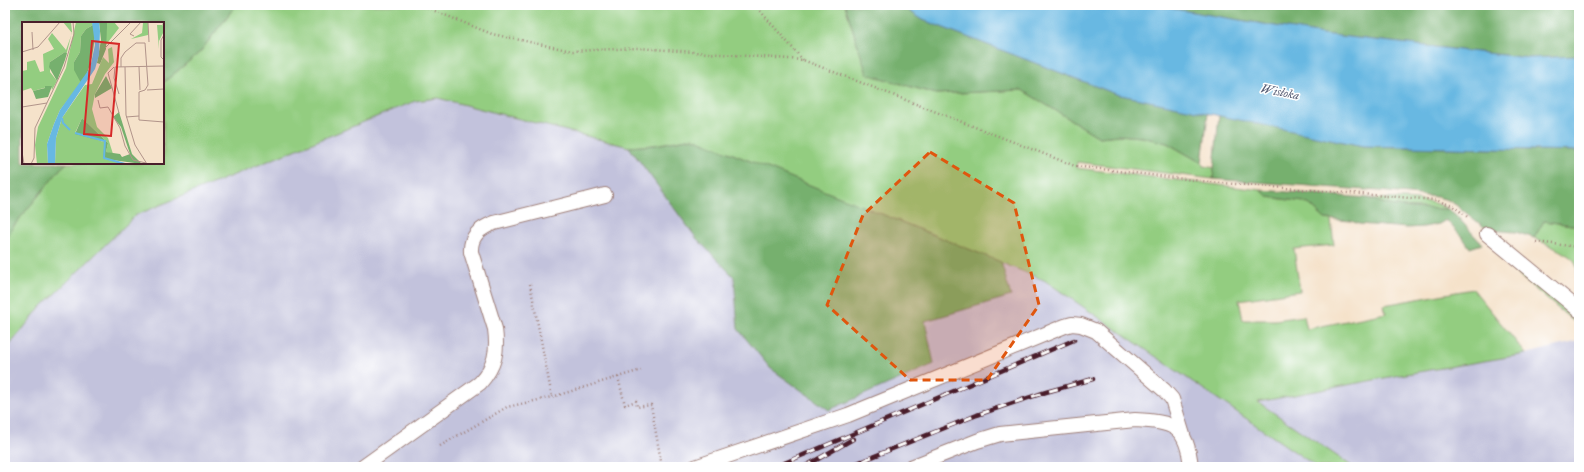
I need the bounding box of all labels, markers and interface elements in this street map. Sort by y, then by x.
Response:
inset map [22,22,164,164]
water label: Wisłoka [1260,81,1301,103]

